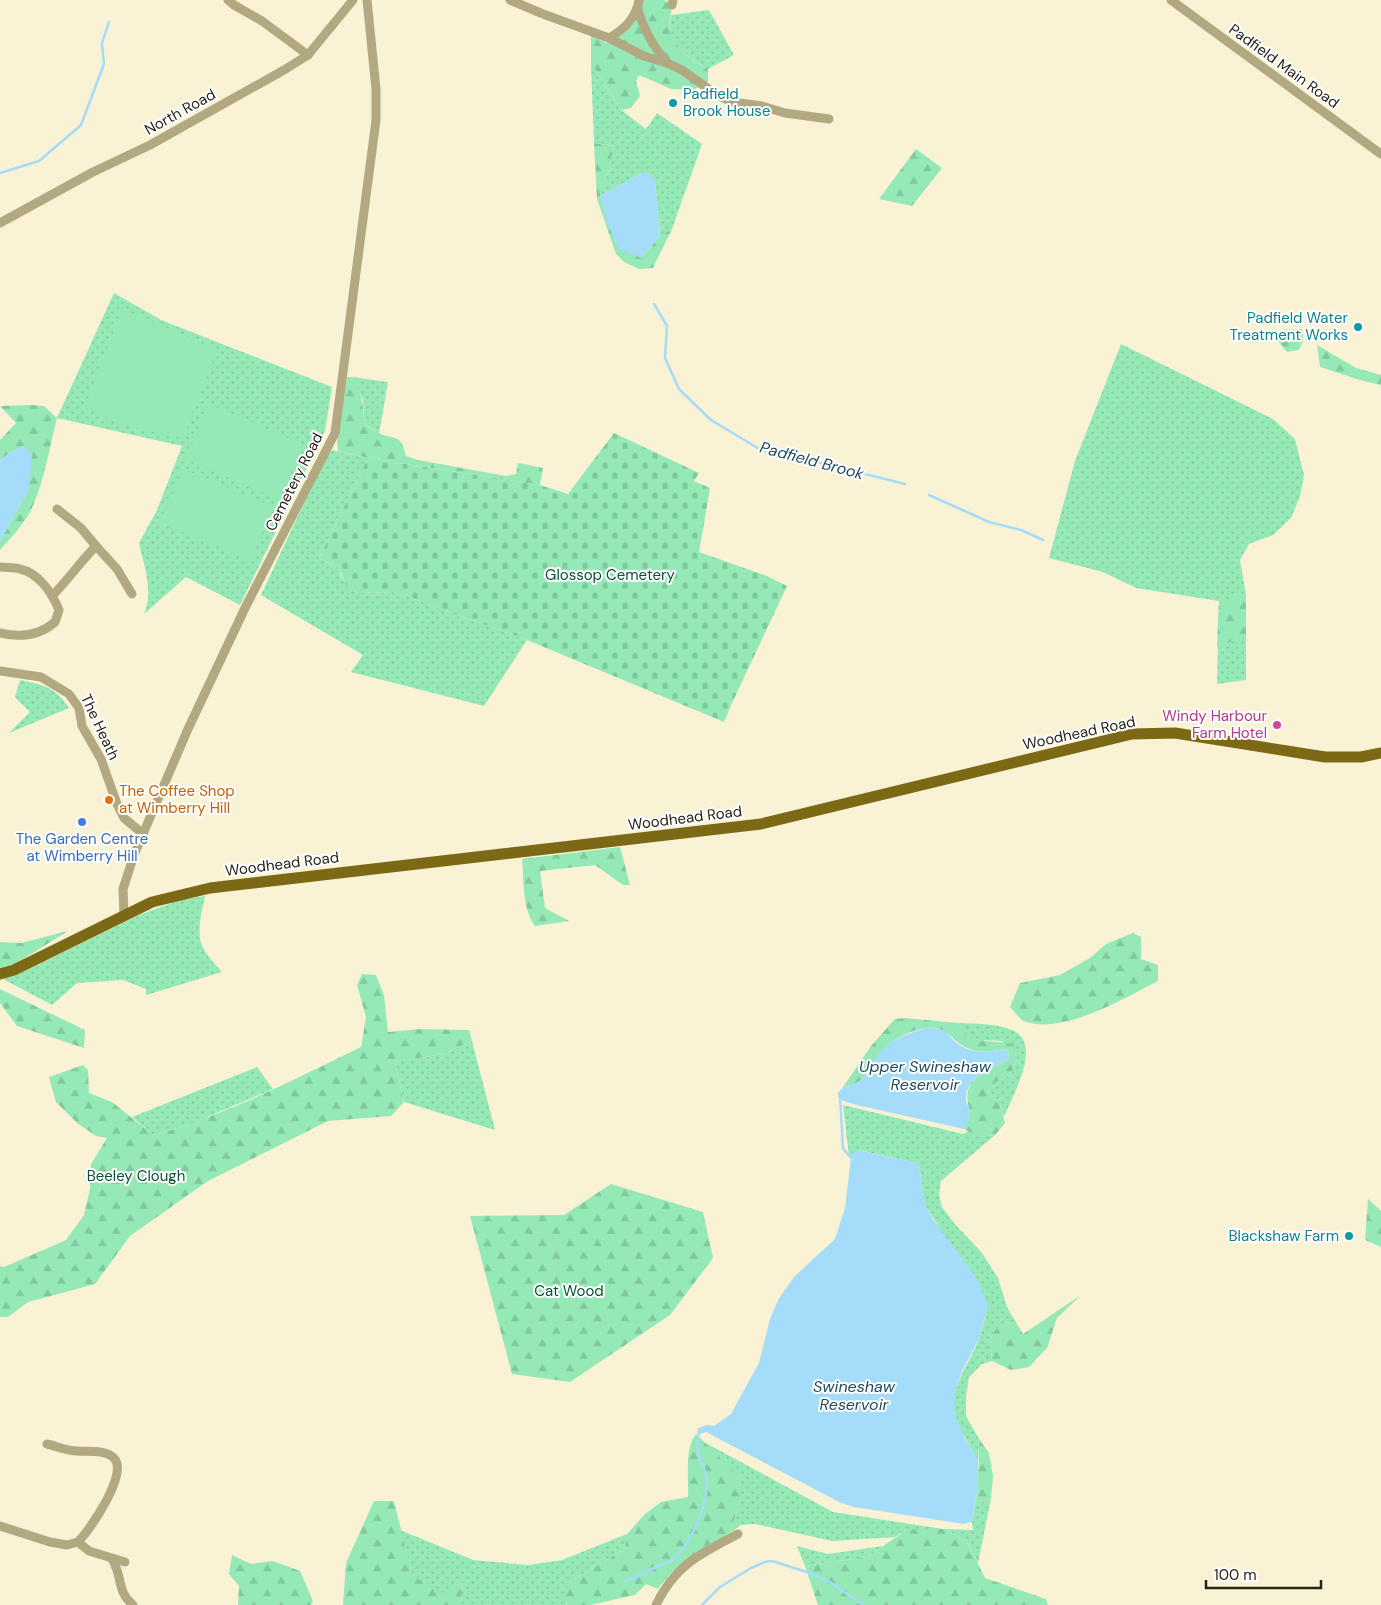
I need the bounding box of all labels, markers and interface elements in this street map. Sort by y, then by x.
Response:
street label: Padfield Main Road [1225,19,1343,113]
street label: North Road [141,84,219,140]
place label: Padfield Brook House [683,84,770,121]
marker: Padfield Brook House [667,97,679,109]
place label: Padfield Water Treatment Works [1230,308,1348,345]
marker: Padfield Water Treatment Works [1352,321,1364,333]
street label: Cemetery Road [261,429,327,535]
water label: Padfield Brook [758,437,867,485]
park label: Glossop Cemetery [545,565,676,585]
street label: The Heath [76,691,124,763]
place label: Windy Harbour Farm Hotel [1162,706,1267,743]
street label: Woodhead Road [1021,711,1137,755]
marker: Windy Harbour Farm Hotel [1271,719,1283,731]
place label: The Coffee Shop at Wimberry Hill [119,781,235,818]
marker: The Coffee Shop at Wimberry Hill [103,794,115,806]
street label: Woodhead Road [627,801,743,835]
marker: The Garden Centre at Wimberry Hill [76,816,88,828]
place label: The Garden Centre at Wimberry Hill [16,829,148,866]
street label: Woodhead Road [224,847,340,881]
water label: Upper Swineshaw Reservoir [859,1056,992,1095]
park label: Beeley Clough [87,1166,185,1186]
place label: Blackshaw Farm [1229,1226,1339,1246]
marker: Blackshaw Farm [1343,1230,1355,1242]
park label: Cat Wood [534,1281,604,1301]
water label: Swineshaw Reservoir [813,1376,896,1415]
scale bar [1206,1558,1321,1590]
text: 100 m [1214,1565,1257,1585]

